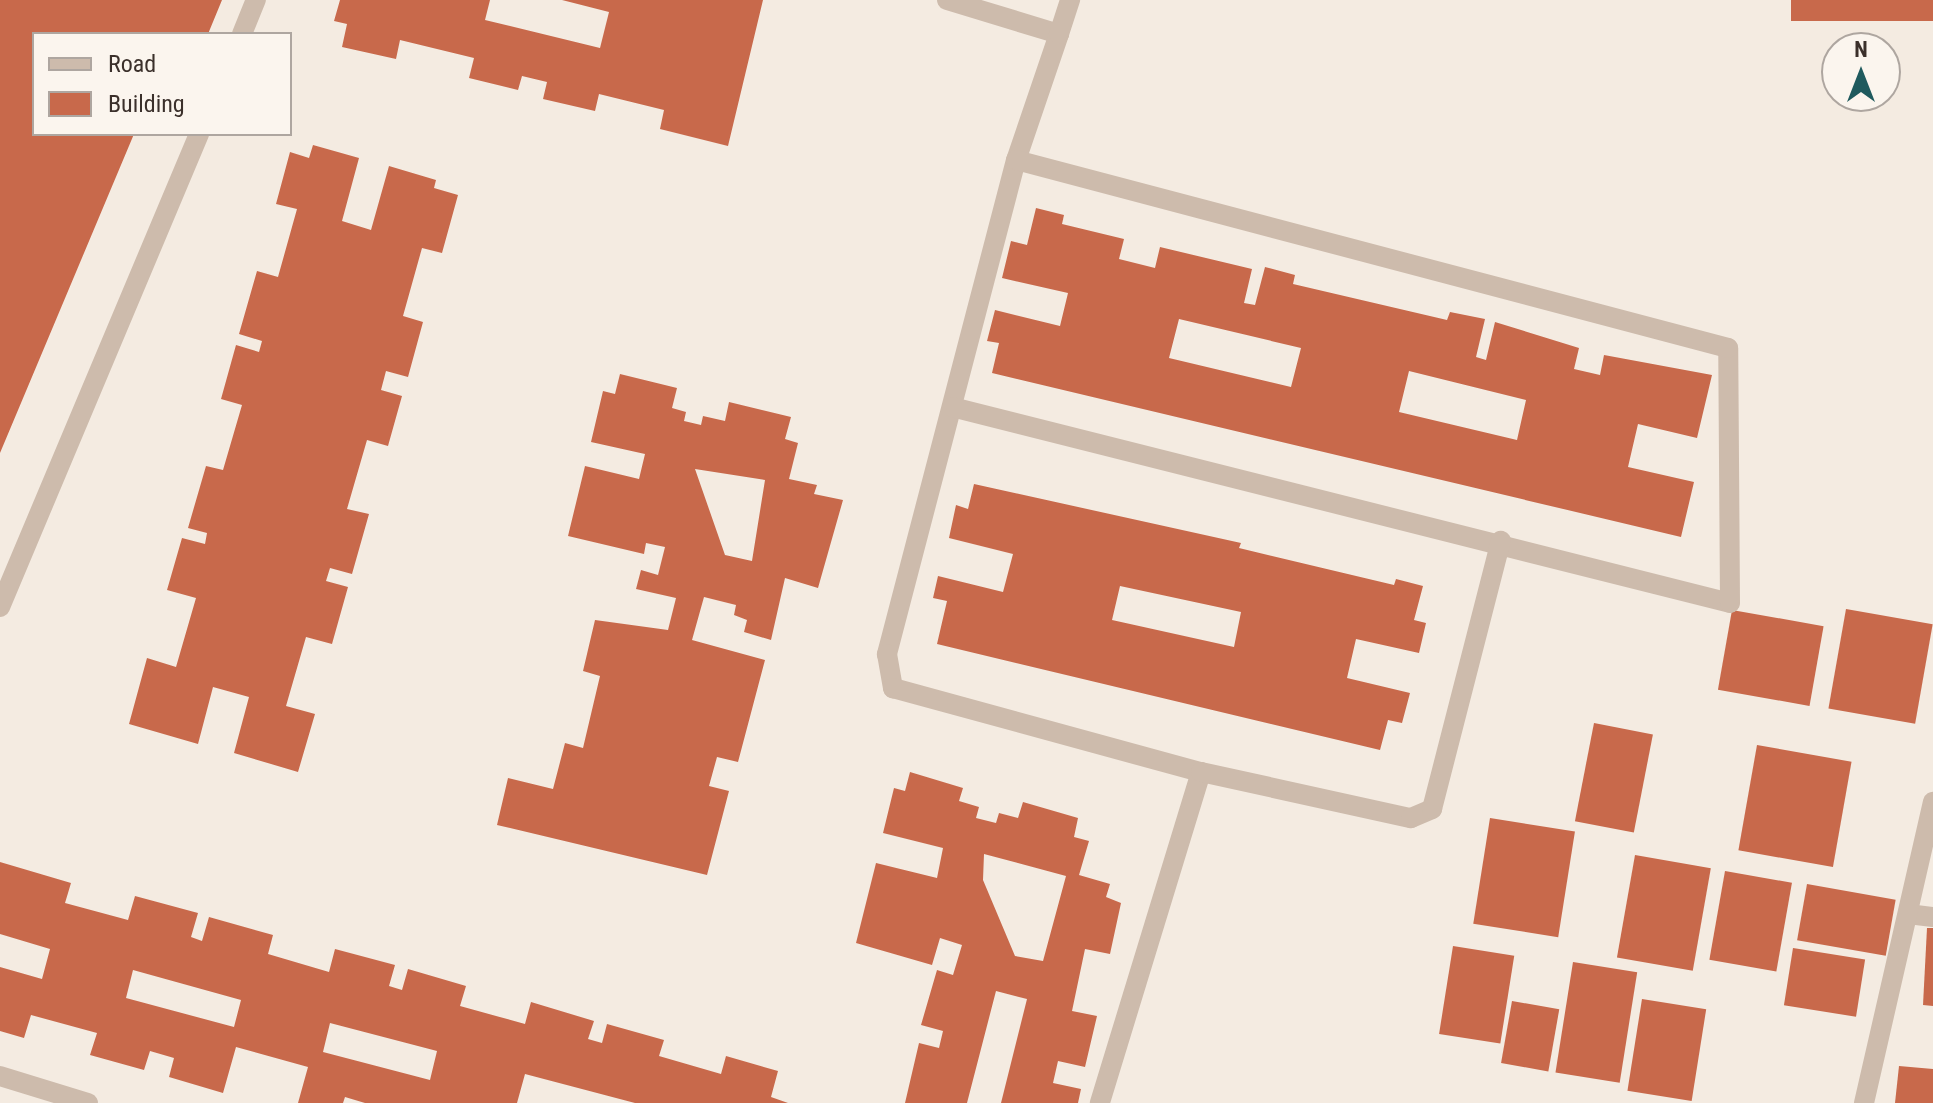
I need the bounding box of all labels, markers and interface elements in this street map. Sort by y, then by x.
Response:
legend [32,32,292,136]
north arrow [1821,32,1901,112]
text: N [1854,37,1868,62]
text: Road [108,50,156,78]
text: Building [108,90,185,118]

